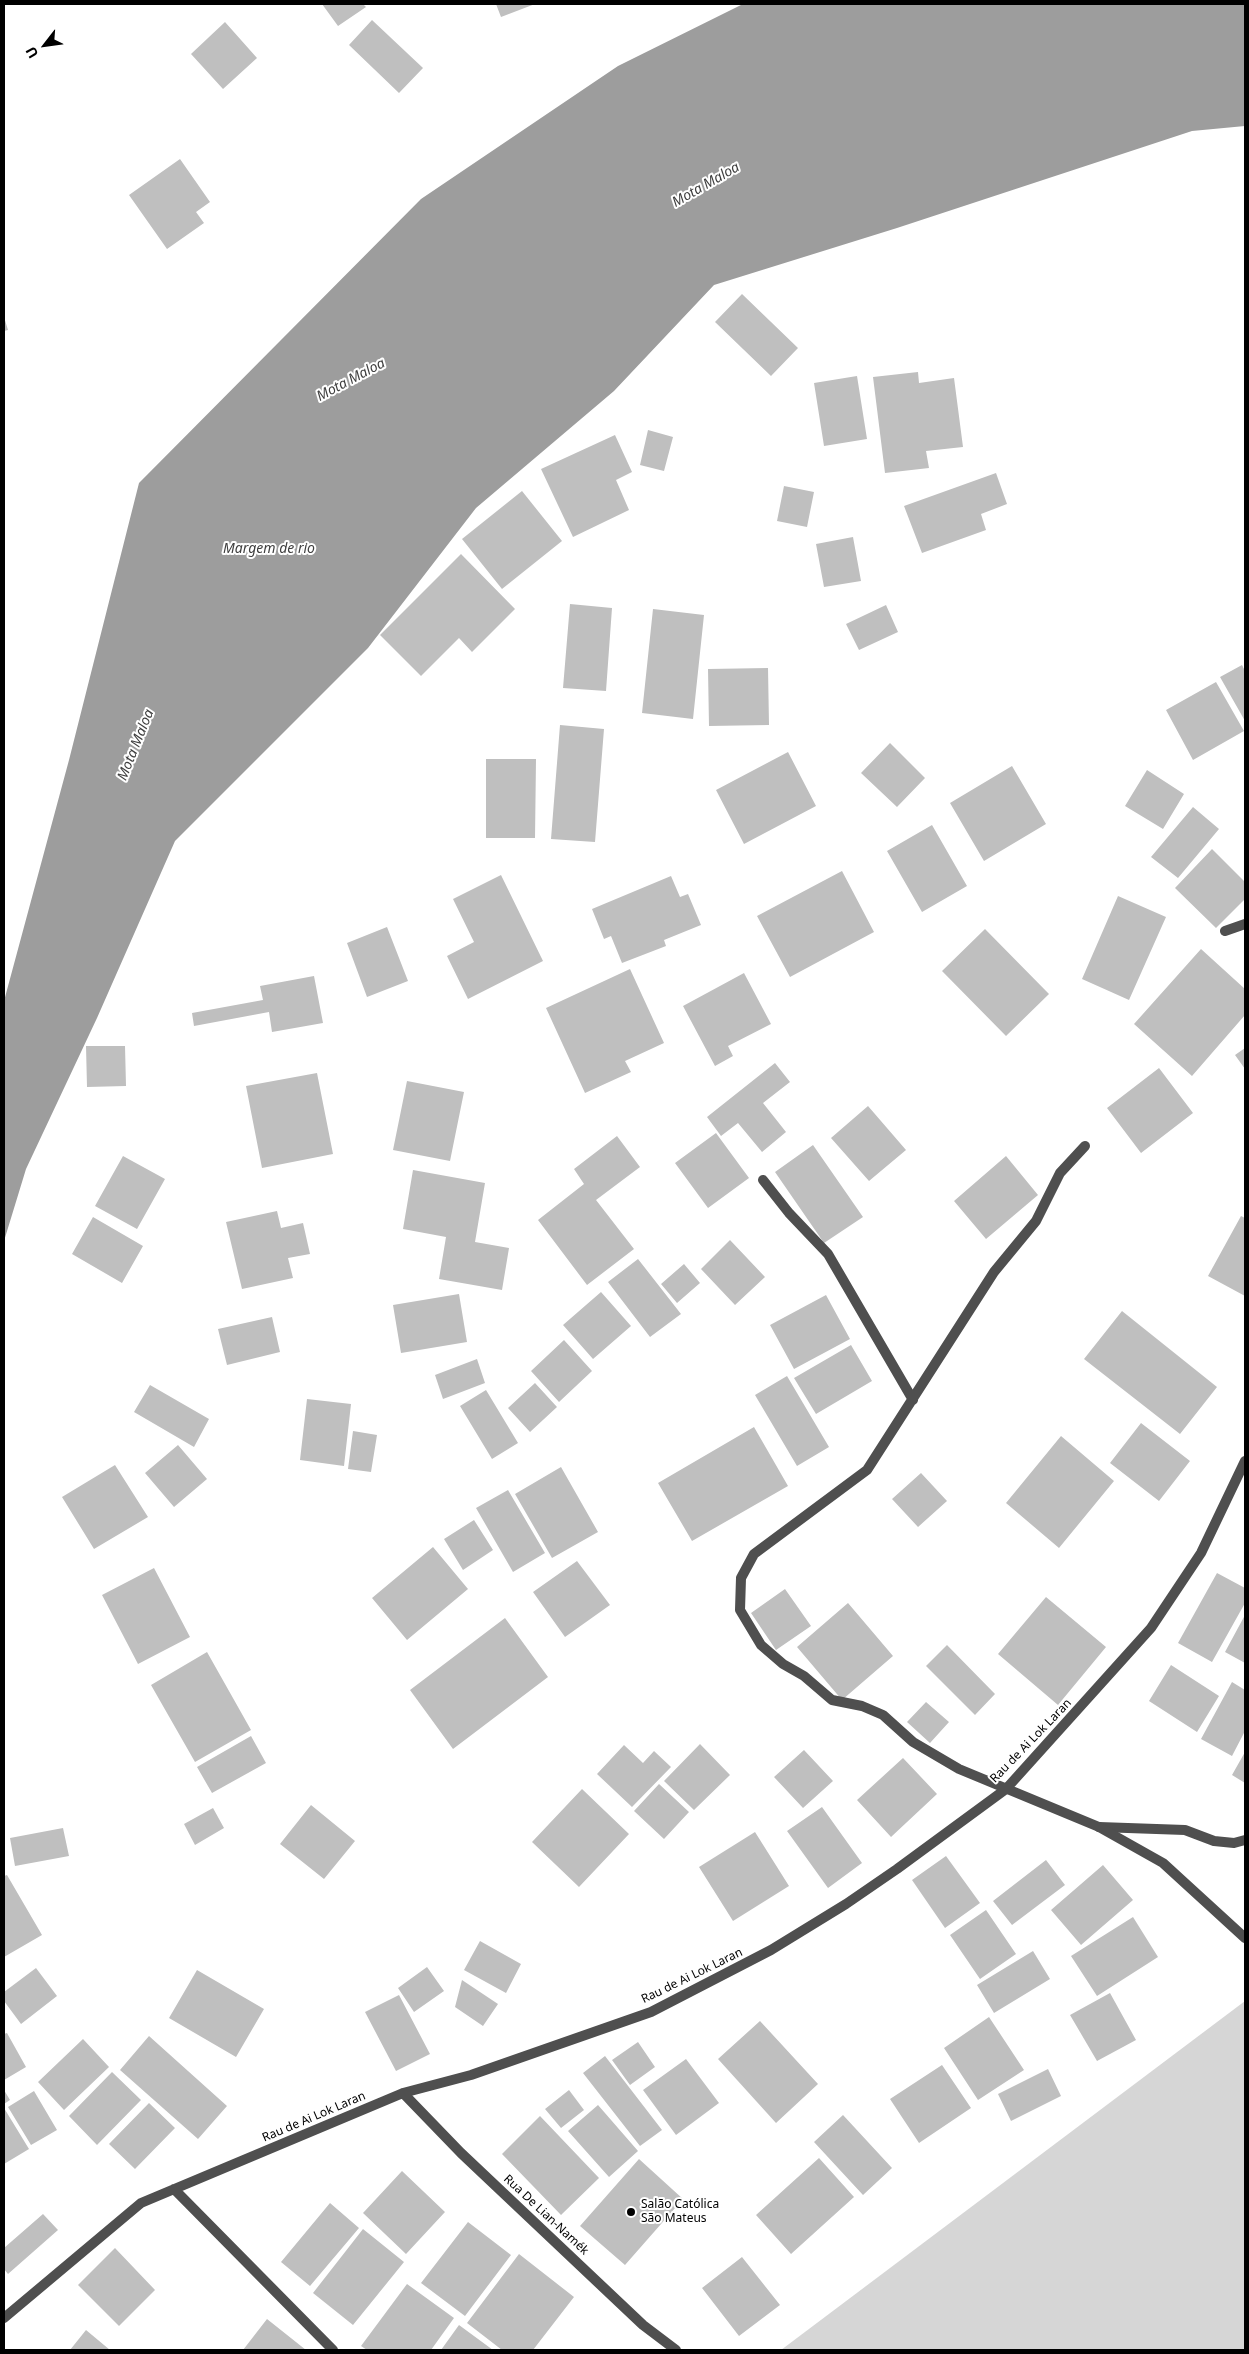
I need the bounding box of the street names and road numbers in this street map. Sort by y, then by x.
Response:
street label: Rau de Ai Lok Laran [987,1696,1075,1786]
street label: Rau de Ai Lok Laran [639,1945,745,2007]
street label: Rau de Ai Lok Laran [260,2089,368,2145]
street label: Rua De Lian-Namék [500,2172,592,2258]

